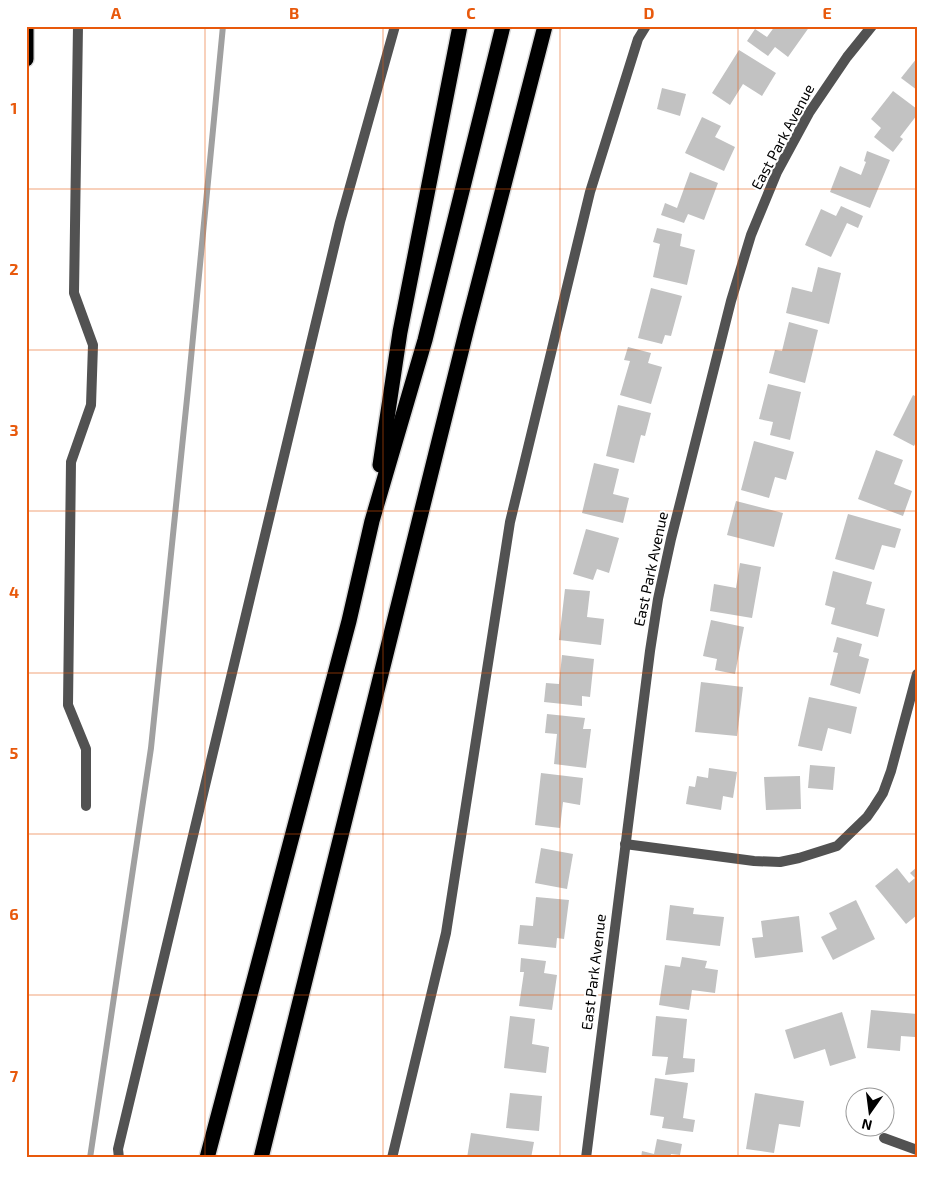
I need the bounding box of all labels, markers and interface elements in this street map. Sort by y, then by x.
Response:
text: A [111,3,122,22]
text: B [289,3,299,22]
text: C [466,3,476,22]
text: D [644,3,655,22]
text: E [822,3,832,22]
street label: East Park Avenue [747,81,818,192]
text: 1 [11,98,17,117]
text: 2 [9,259,19,278]
text: 3 [9,420,19,439]
street label: East Park Avenue [629,510,671,628]
text: 4 [9,582,19,601]
text: 5 [10,743,19,762]
text: 6 [9,904,19,923]
street label: East Park Avenue [577,913,609,1031]
text: 7 [10,1066,19,1085]
north arrow [846,1086,896,1136]
text: N [860,1116,874,1135]

